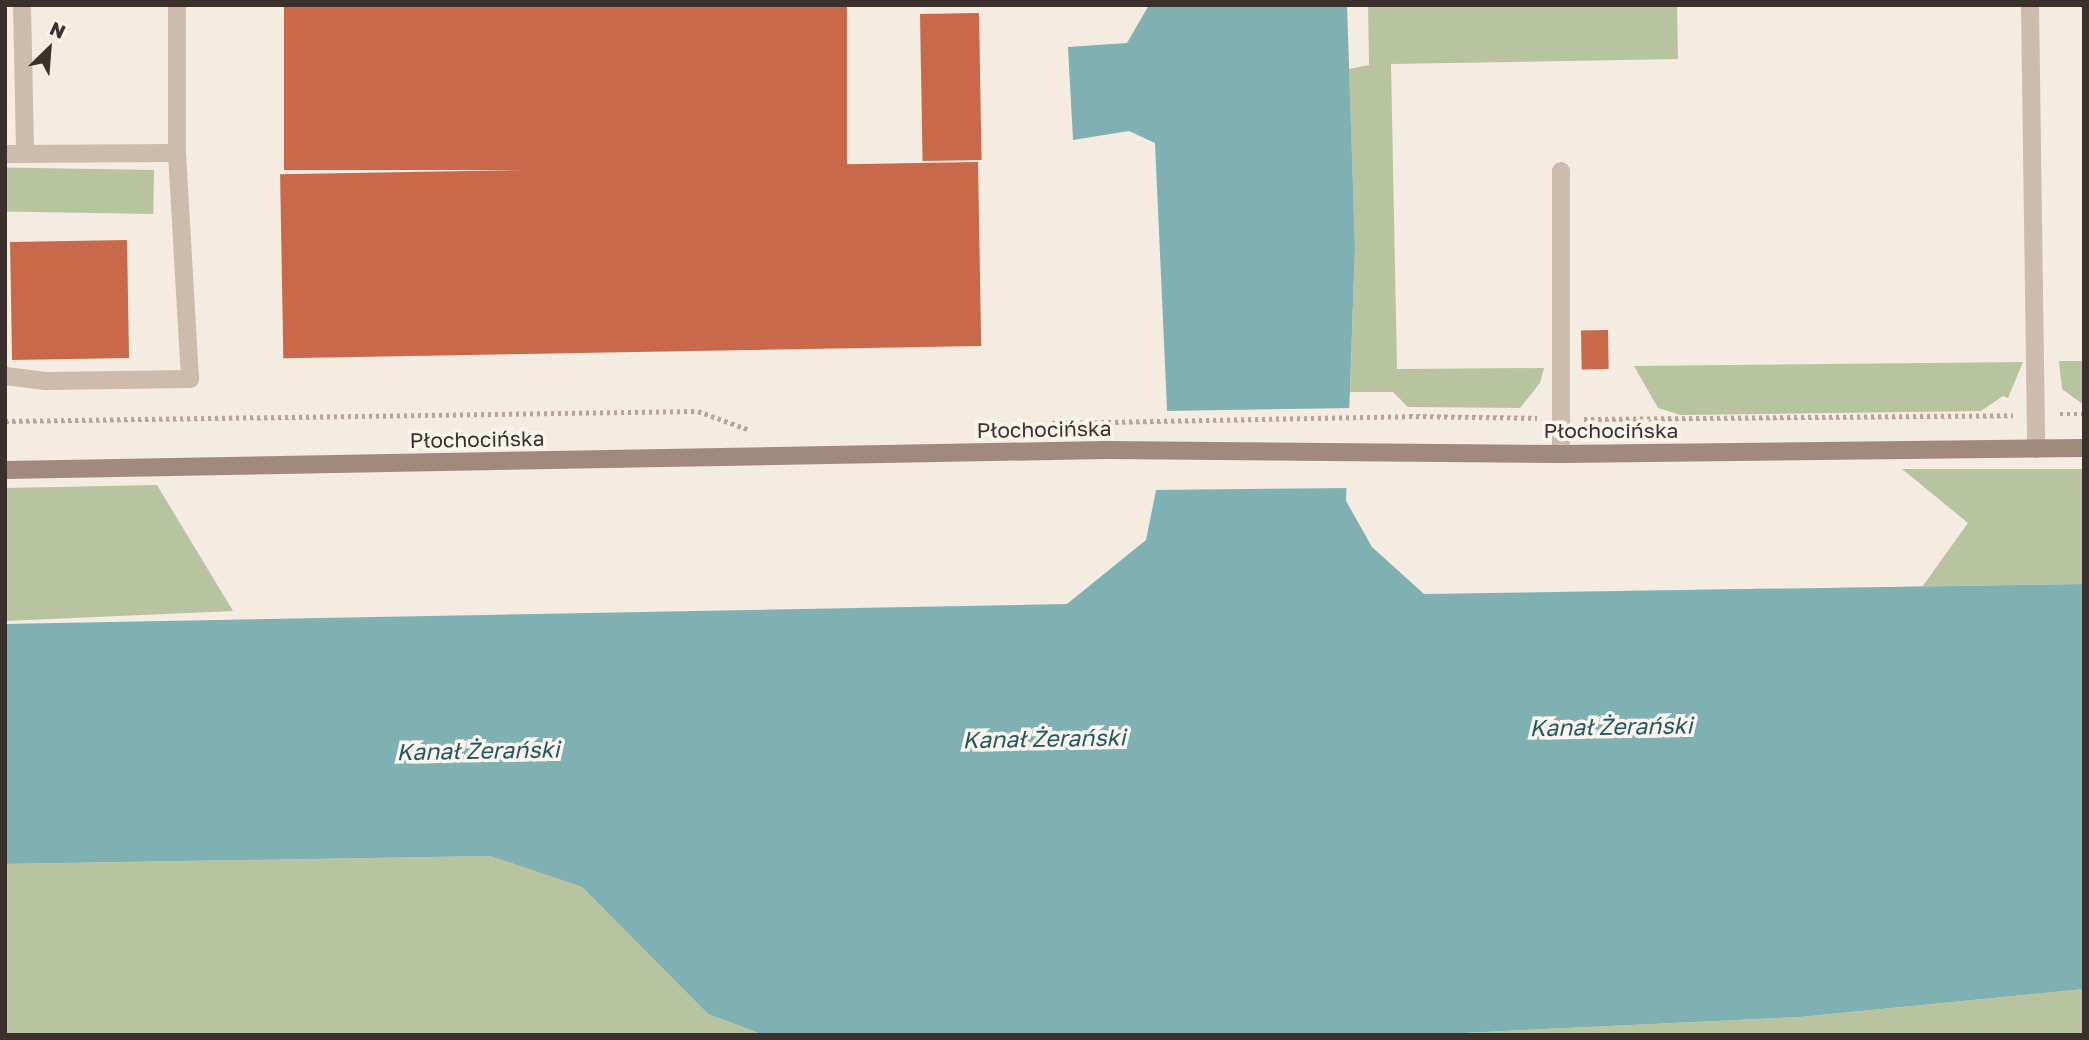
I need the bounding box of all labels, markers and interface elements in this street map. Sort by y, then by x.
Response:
north arrow [14,14,84,84]
text: N [47,16,69,43]
street label: Płochocińska [976,415,1112,443]
street label: Płochocińska [1544,417,1678,443]
street label: Płochocińska [409,425,545,453]
water label: Kanał Żerański [1529,711,1693,741]
water label: Kanał Żerański [962,723,1126,753]
water label: Kanał Żerański [396,735,560,765]

